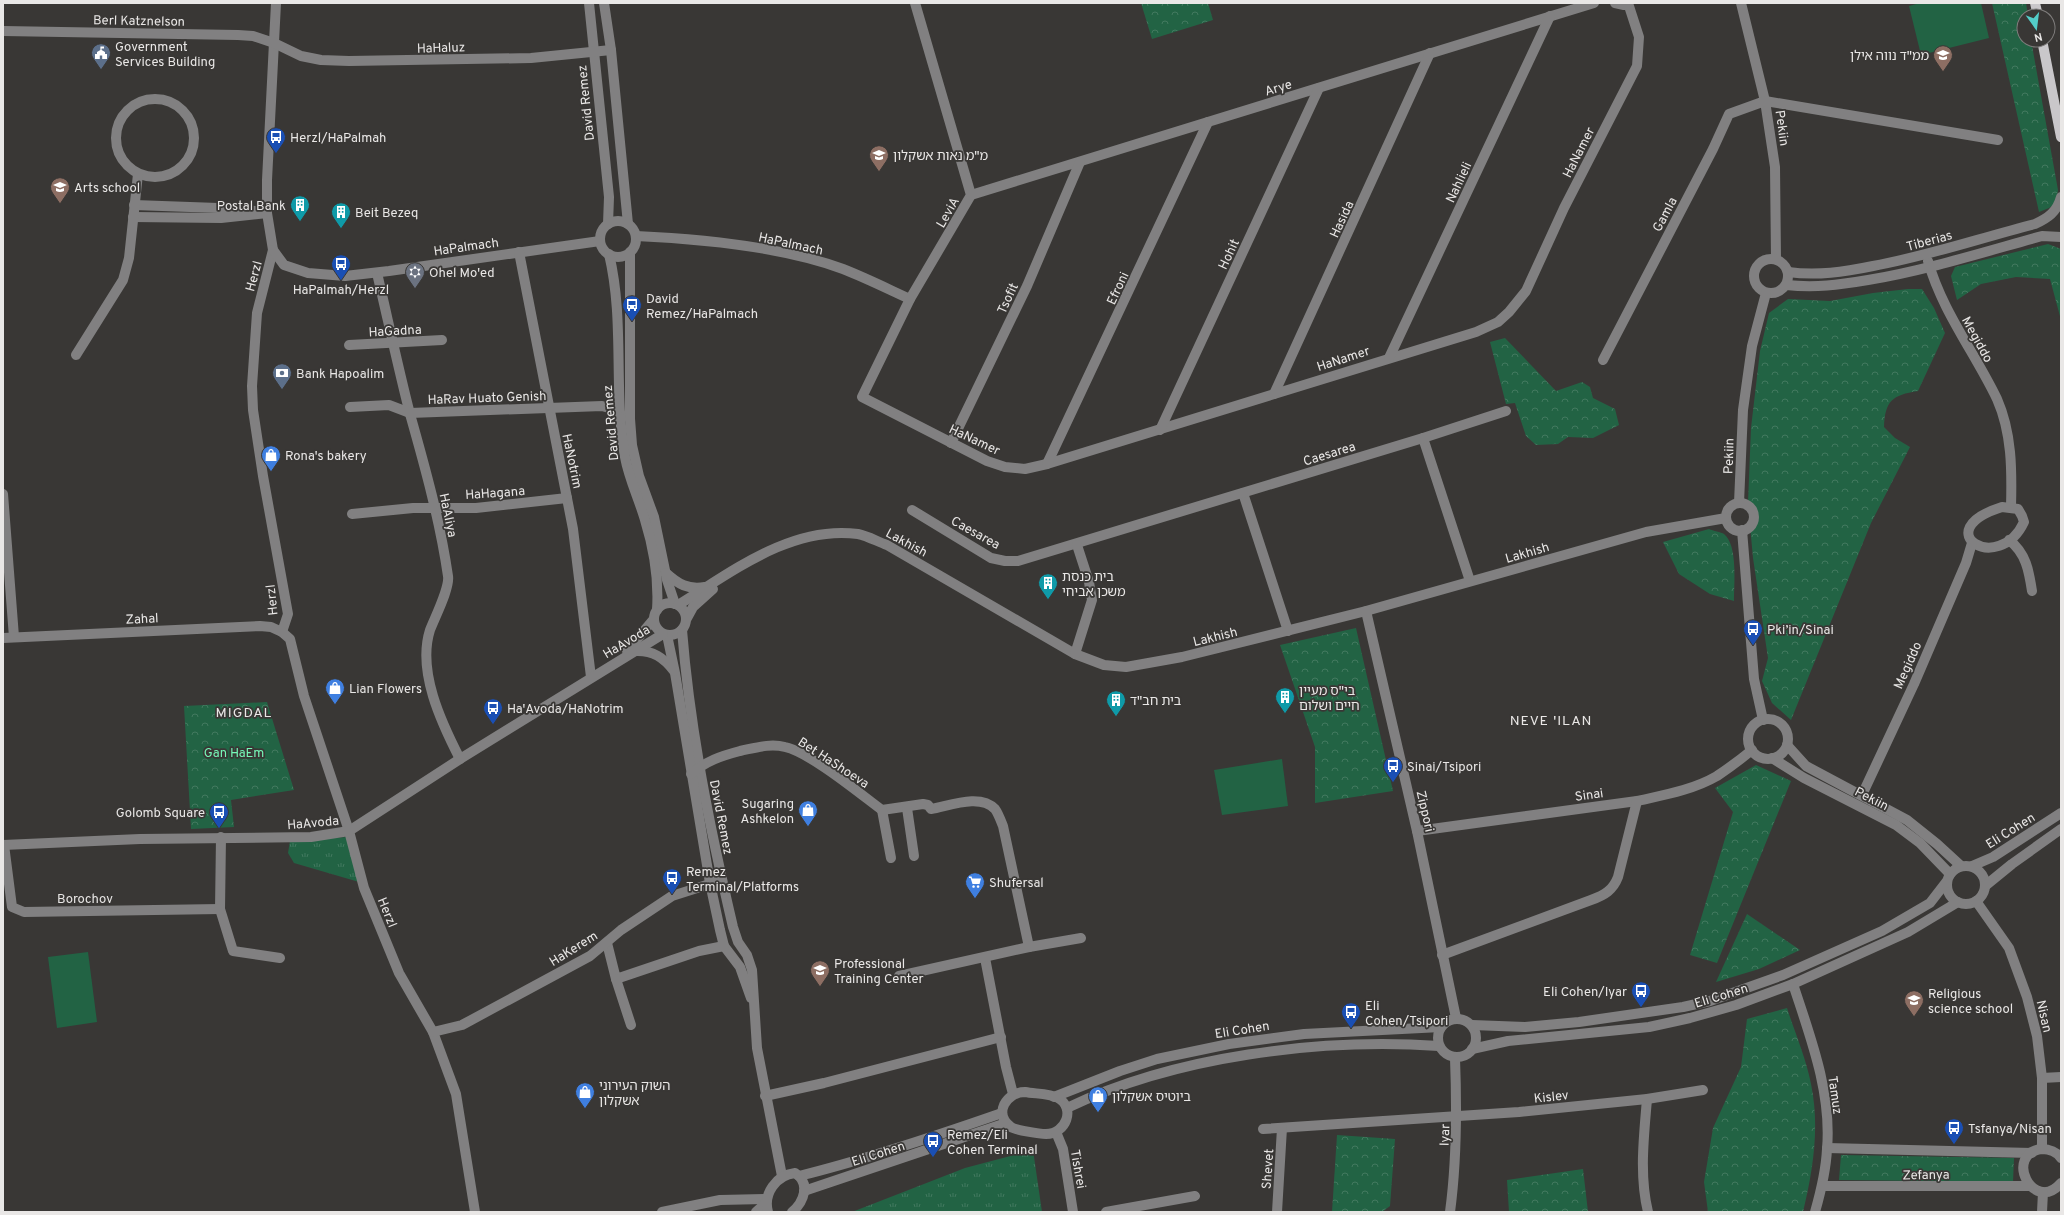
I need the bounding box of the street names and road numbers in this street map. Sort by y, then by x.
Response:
street label: Berl Katznelson [93,13,185,31]
street label: HaHaluz [417,40,466,58]
street label: David Remez [575,64,599,141]
street label: Arye [1263,77,1294,101]
street label: Pekiin [1771,109,1791,147]
street label: HaNamer [1560,125,1599,181]
street label: Nahlieli [1443,160,1476,206]
street label: LeviA [934,195,964,231]
street label: Gamla [1650,195,1682,235]
street label: Hasida [1327,199,1358,241]
street label: Tiberias [1905,228,1954,256]
street label: HaPalmach [757,230,824,260]
street label: HaPalmach [433,235,500,260]
street label: Hohit [1216,237,1244,273]
street label: Herzl [243,259,267,294]
street label: Efroni [1104,270,1133,308]
street label: Tsofit [995,281,1023,317]
street label: Megiddo [1957,314,1995,366]
street label: HaGadna [368,323,422,341]
street label: HaNamer [1315,344,1372,376]
street label: David Remez [601,384,623,461]
street label: HaRav Huato Genish [427,389,547,409]
street label: HaNamer [946,422,1002,460]
street label: HaNotrim [557,433,585,490]
street label: Pekiin [1721,438,1739,474]
street label: Caesarea [1302,439,1358,470]
street label: HaHagana [465,484,526,504]
street label: HaAliya [435,492,459,539]
street label: Caesarea [948,514,1002,554]
street label: Lakhish [882,526,930,561]
street label: Lakhish [1504,540,1551,568]
street label: Herzl [263,583,283,616]
street label: Zahal [125,611,159,629]
street label: HaAvoda [601,622,653,663]
street label: Lakhish [1192,625,1239,651]
street label: Megiddo [1891,640,1926,692]
street label: Bet HaShoeva [794,735,872,793]
street label: David Remez [705,779,735,856]
street label: Pekiin [1851,784,1891,815]
street label: Sinai [1574,786,1605,806]
street label: Zippori [1412,789,1437,834]
street label: Eli Cohen [1983,810,2039,853]
street label: HaAvoda [287,814,340,834]
street label: Borochov [57,892,113,908]
street label: Herzl [373,895,399,930]
street label: HaKerem [547,929,601,971]
street label: Eli Cohen [1693,981,1750,1013]
street label: Nisan [2032,999,2055,1034]
street label: Eli Cohen [1214,1019,1271,1043]
street label: Tamuz [1823,1075,1845,1116]
street label: Kislev [1533,1088,1570,1108]
street label: Iyar [1438,1124,1454,1147]
street label: Eli Cohen [850,1139,907,1171]
street label: Shevet [1260,1148,1278,1190]
street label: Tishrei [1066,1149,1088,1190]
street label: Zefanya [1902,1168,1950,1184]

